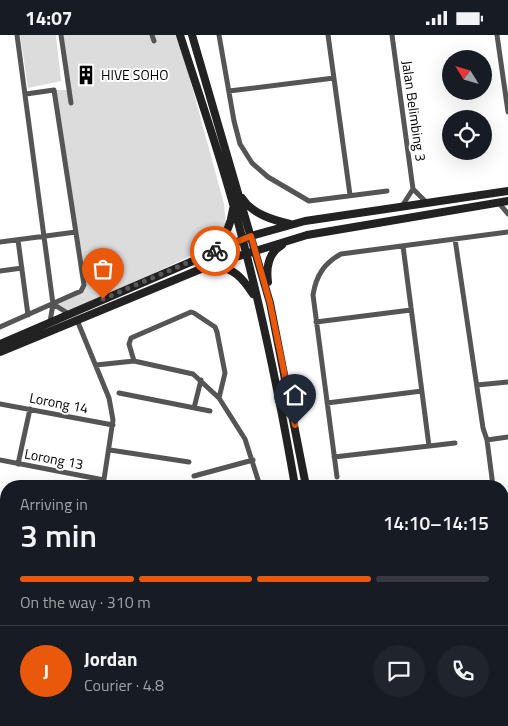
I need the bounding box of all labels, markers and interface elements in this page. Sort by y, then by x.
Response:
text: 14:07 [25,3,72,32]
north arrow [442,50,492,100]
map controls [442,50,492,160]
street label: Jalan Belimbing 3 [397,59,432,163]
building icon: HIVE SOHO [75,64,97,86]
place label: HIVE SOHO [101,64,168,85]
button: locate [442,110,492,160]
courier [190,226,240,276]
icon: bike [201,237,229,265]
pin [82,248,124,299]
icon: bag [89,255,117,283]
pin [274,374,316,425]
icon: home [281,381,309,409]
street label: Lorong 14 [28,387,91,419]
street label: Lorong 13 [23,443,85,475]
text: Arriving in [20,492,88,516]
text: 14:10–14:15 [383,508,489,537]
text: 3 min [20,511,97,559]
text: On the way · 310 m [20,590,151,614]
text: Jordan [84,644,137,673]
button: chat [373,645,425,697]
button: phone [437,645,489,697]
text: J [43,656,49,685]
text: Courier · 4.8 [84,673,164,697]

